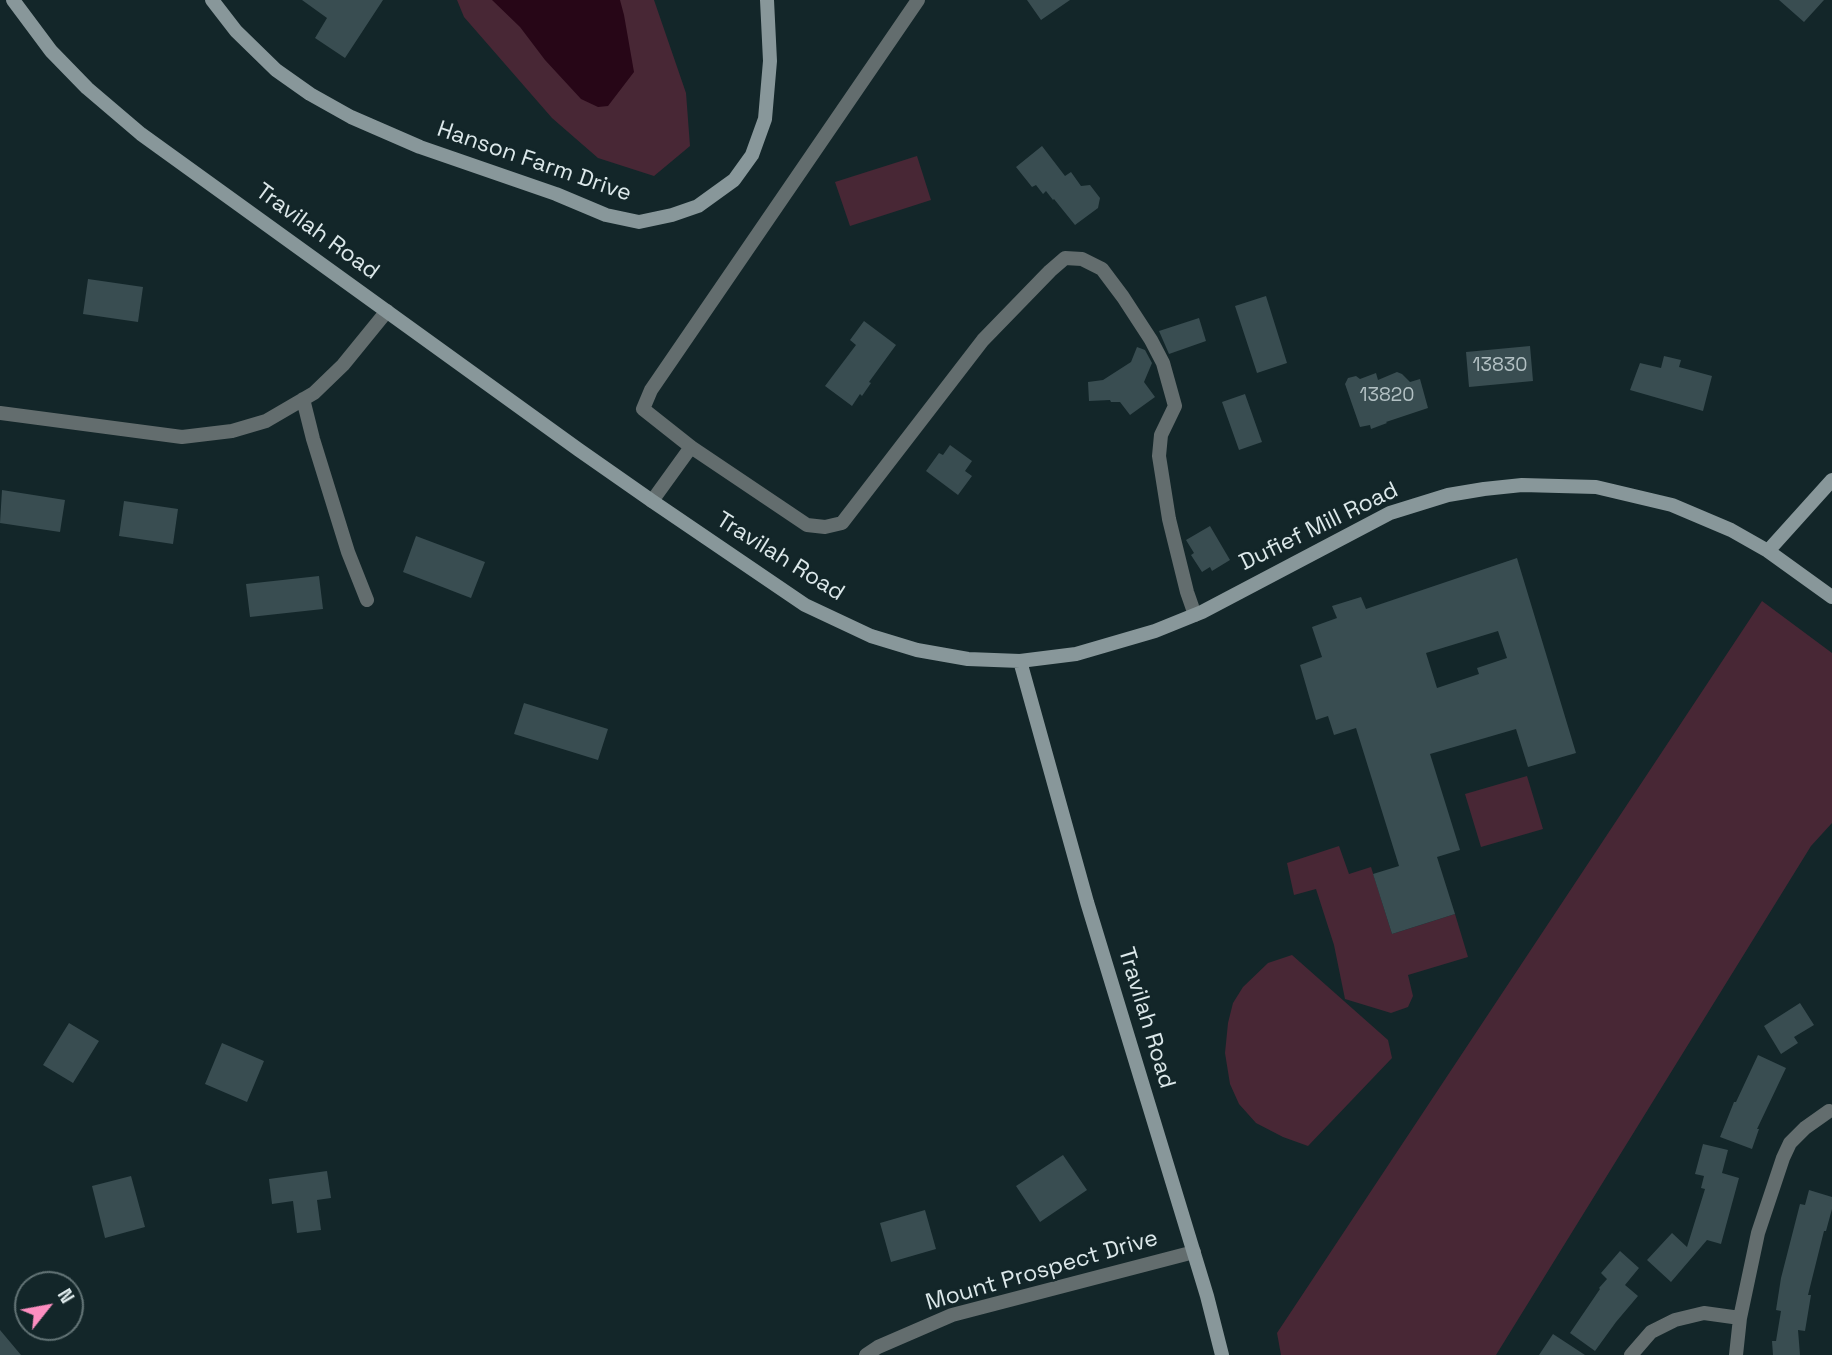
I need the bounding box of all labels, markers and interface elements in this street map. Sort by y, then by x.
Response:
street label: Hanson Farm Drive [433,116,635,208]
street label: Travilah Road [250,178,384,286]
house number: 13830 [1473,355,1527,377]
house number: 13820 [1360,385,1414,407]
street label: Dufief Mill Road [1235,477,1403,577]
street label: Travilah Road [711,507,849,607]
street label: Travilah Road [1111,944,1181,1092]
street label: Mount Prospect Drive [923,1225,1161,1317]
north arrow [14,1271,84,1341]
text: N [52,1284,80,1308]

